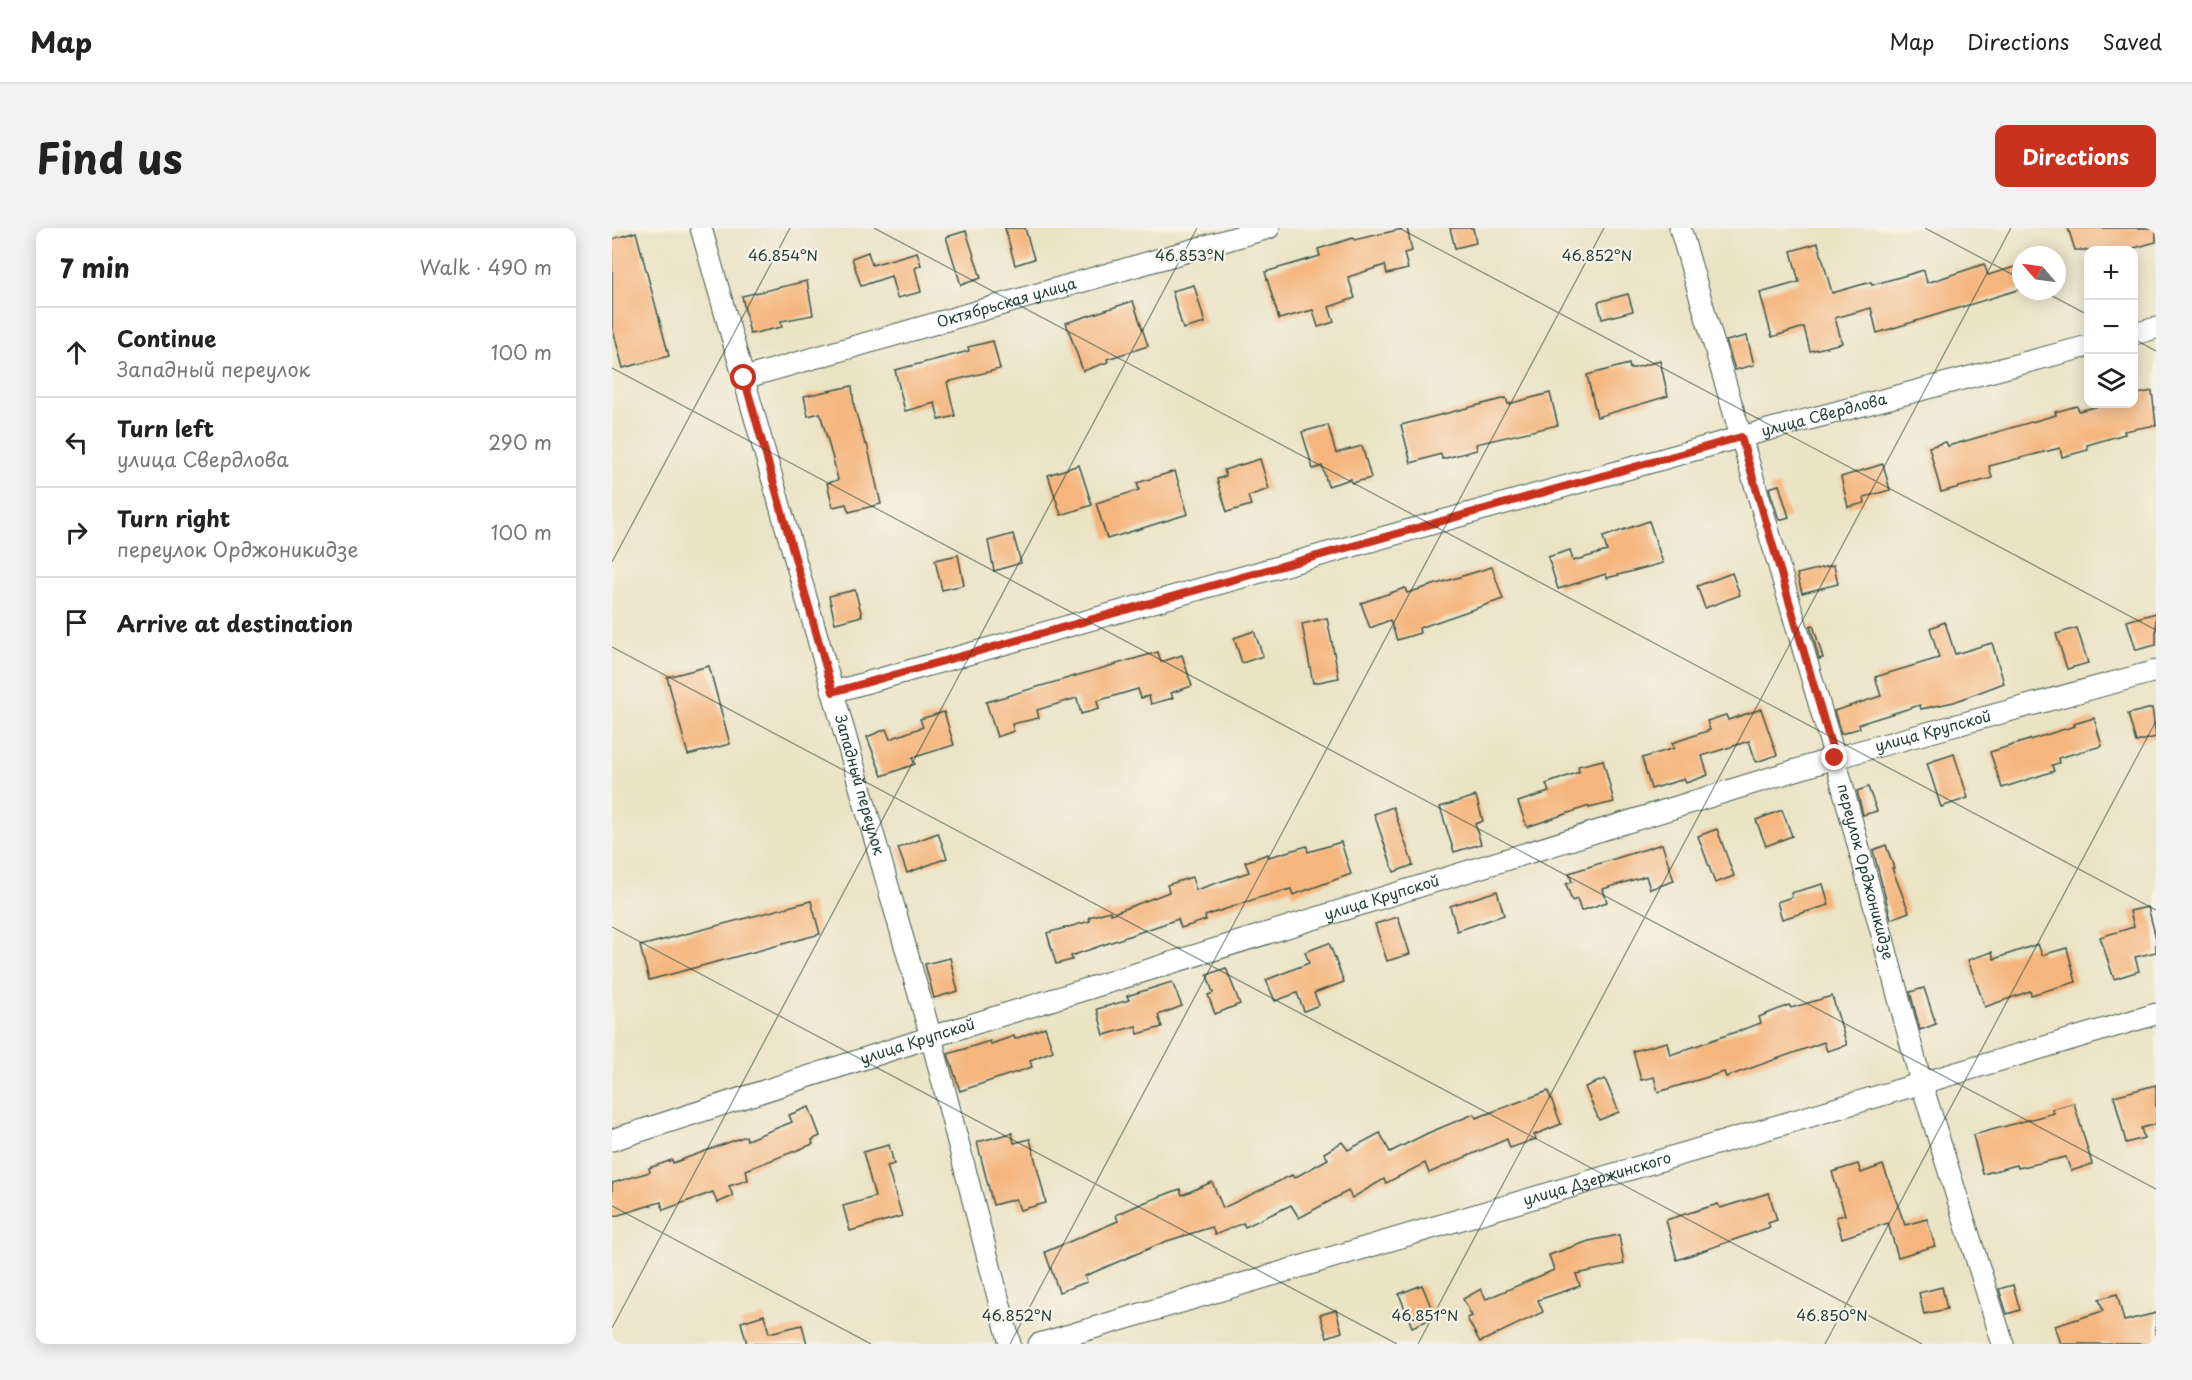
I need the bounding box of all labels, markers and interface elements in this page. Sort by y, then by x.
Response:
text: Map [30,20,92,63]
text: Map [1889,25,1934,57]
text: Directions [1967,25,2069,57]
text: Saved [2102,25,2162,57]
text: Find us [36,125,183,188]
button: Directions [1995,125,2156,187]
text: 46.854°N [748,243,818,266]
text: 46.853°N [1155,243,1225,266]
text: 46.852°N [1562,243,1632,266]
north arrow [2012,246,2066,300]
map controls [2084,246,2138,408]
button: + [2084,246,2138,300]
text: 7 min [60,248,130,287]
text: Walk · 490 m [419,252,552,282]
street label: Октябрьская улица [934,271,1079,332]
button: − [2084,300,2138,354]
text: Continue [117,321,216,354]
icon: ahead [60,336,93,369]
text: 100 m [491,337,552,367]
text: Западный переулок [117,354,310,384]
button: layers [2084,354,2138,408]
route start [730,364,756,390]
street label: улица Свердлова [1758,386,1890,441]
text: Turn left [117,411,214,444]
icon: left [60,426,93,459]
text: 290 m [488,427,552,457]
text: улица Свердлова [117,444,289,474]
text: Turn right [117,501,230,534]
icon: right [60,516,93,549]
text: 100 m [491,517,552,547]
text: переулок Орджоникидзе [117,534,358,564]
icon: arrive [60,606,93,639]
text: Arrive at destination [117,606,353,639]
street label: улица Крупской [1872,703,1993,757]
street label: Западный переулок [830,712,892,858]
route end [1821,744,1847,770]
street label: переулок Орджоникидзе [1832,781,1901,962]
street label: улица Крупской [1321,868,1442,925]
street label: улица Крупской [857,1011,977,1069]
street label: улица Дзержинского [1520,1145,1674,1210]
text: 46.852°N [982,1303,1052,1326]
text: 46.851°N [1391,1303,1459,1326]
text: 46.850°N [1796,1303,1868,1326]

